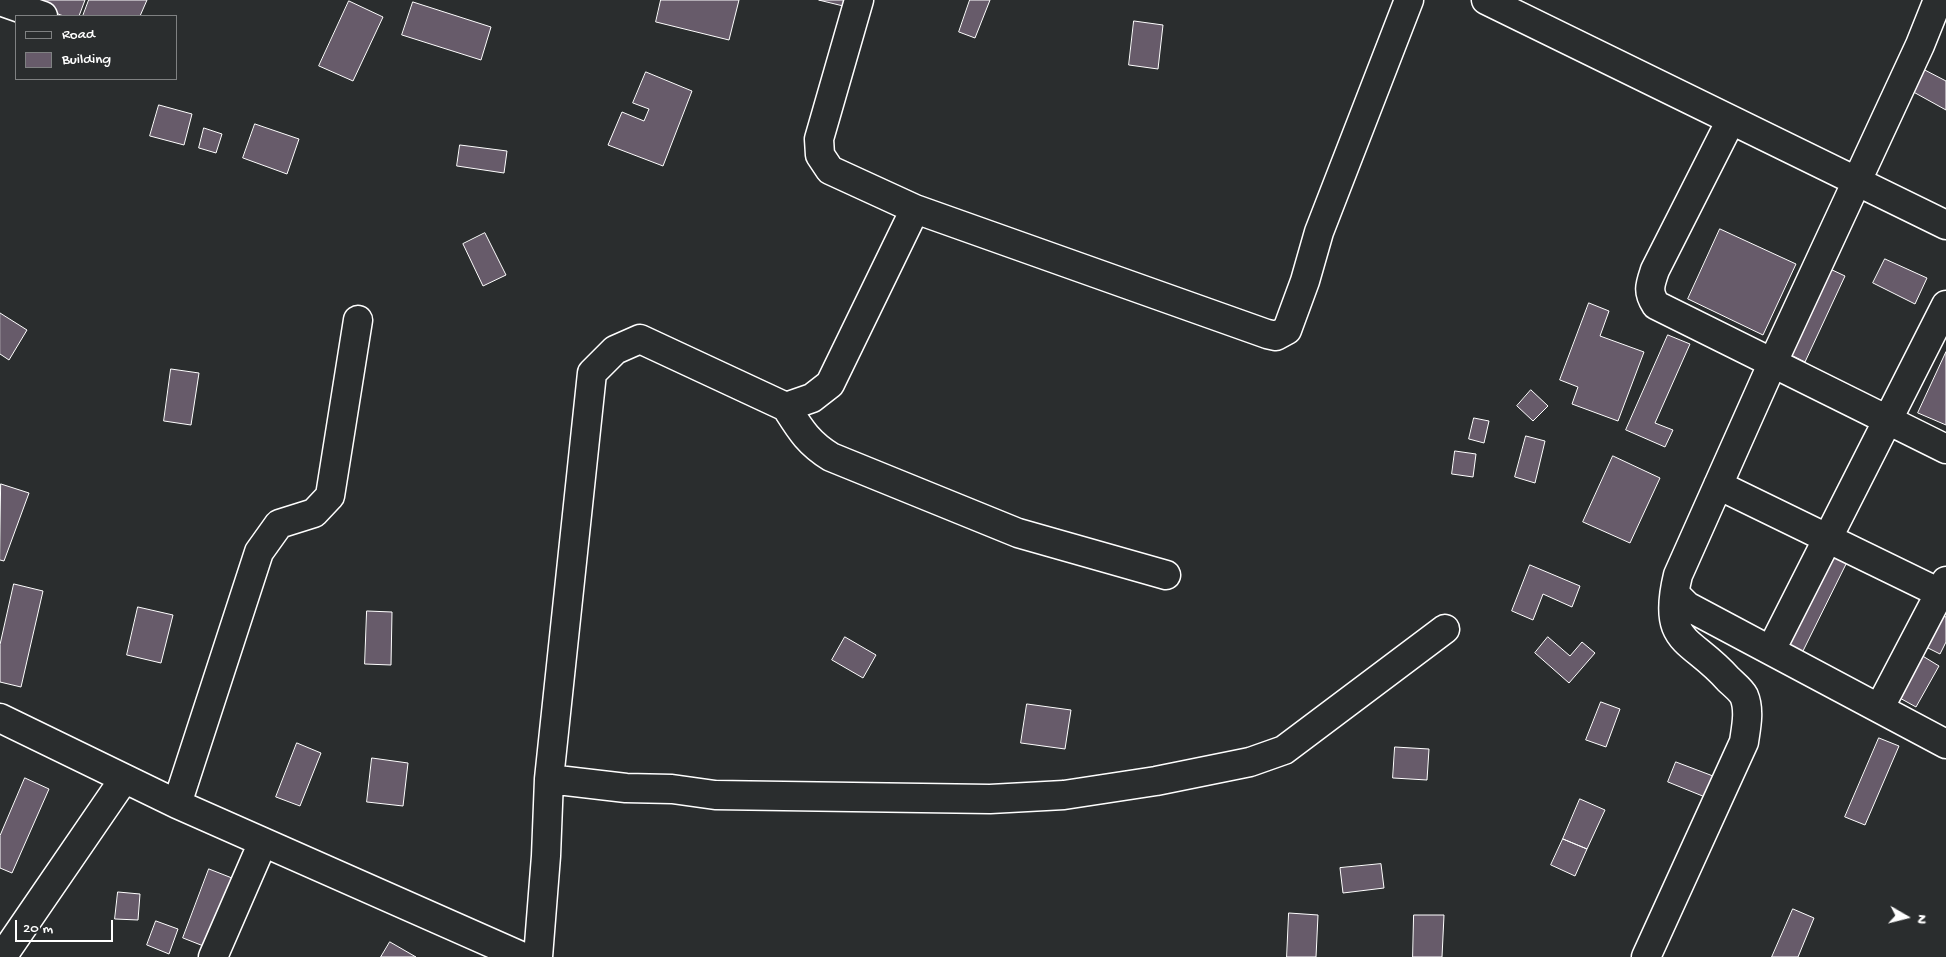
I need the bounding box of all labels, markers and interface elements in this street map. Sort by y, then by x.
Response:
legend [15,15,178,80]
text: Road [62,26,95,44]
text: Building [62,51,111,69]
north arrow [1881,892,1931,942]
scale bar [18,910,115,942]
text: N [1912,913,1930,925]
text: 20 m [23,920,53,938]

